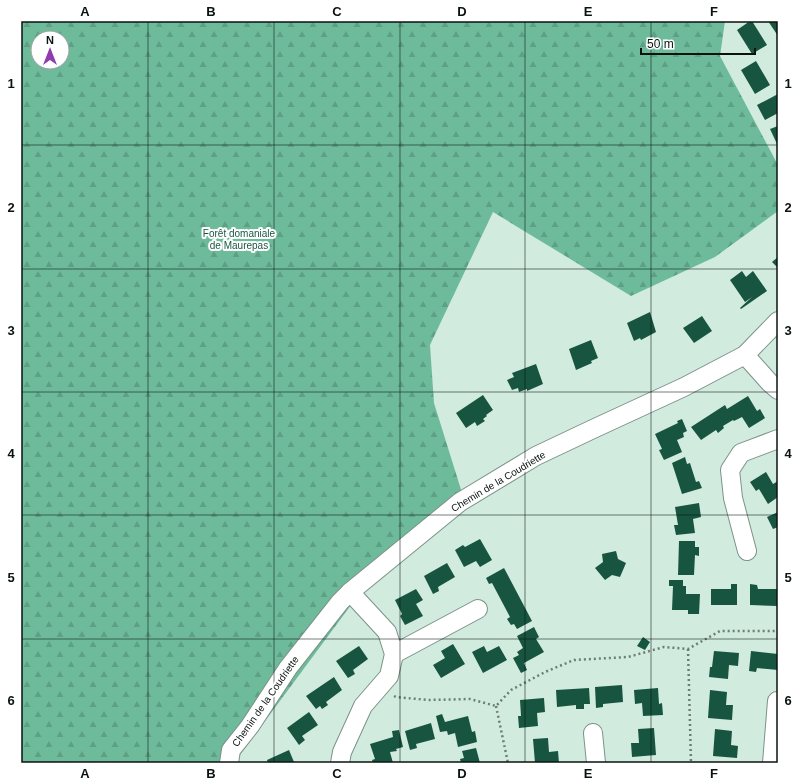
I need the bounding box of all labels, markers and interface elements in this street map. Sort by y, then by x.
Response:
text: A [80,4,90,19]
text: B [206,4,216,19]
text: C [332,4,342,19]
text: D [457,4,467,19]
text: E [584,4,593,19]
text: F [710,4,718,19]
north arrow [30,30,70,70]
scale bar [641,30,755,56]
text: N [46,34,54,46]
text: 50 m [647,37,674,51]
text: 1 [7,76,15,91]
text: 1 [784,76,792,91]
text: 2 [7,200,15,215]
text: 2 [784,200,792,215]
park label: Forêt domaniale de Maurepas [203,228,276,251]
text: 3 [7,323,15,338]
text: 3 [784,323,792,338]
text: 4 [7,446,15,461]
text: 4 [784,446,792,461]
street label: Chemin de la Coudriette [449,449,548,514]
text: 5 [7,570,15,585]
text: 5 [784,570,792,585]
street label: Chemin de la Coudriette [230,654,301,749]
text: 6 [7,693,15,708]
text: 6 [784,693,792,708]
text: A [80,766,90,781]
text: B [206,766,216,781]
text: C [332,766,342,781]
text: D [457,766,467,781]
text: E [584,766,593,781]
text: F [710,766,718,781]

